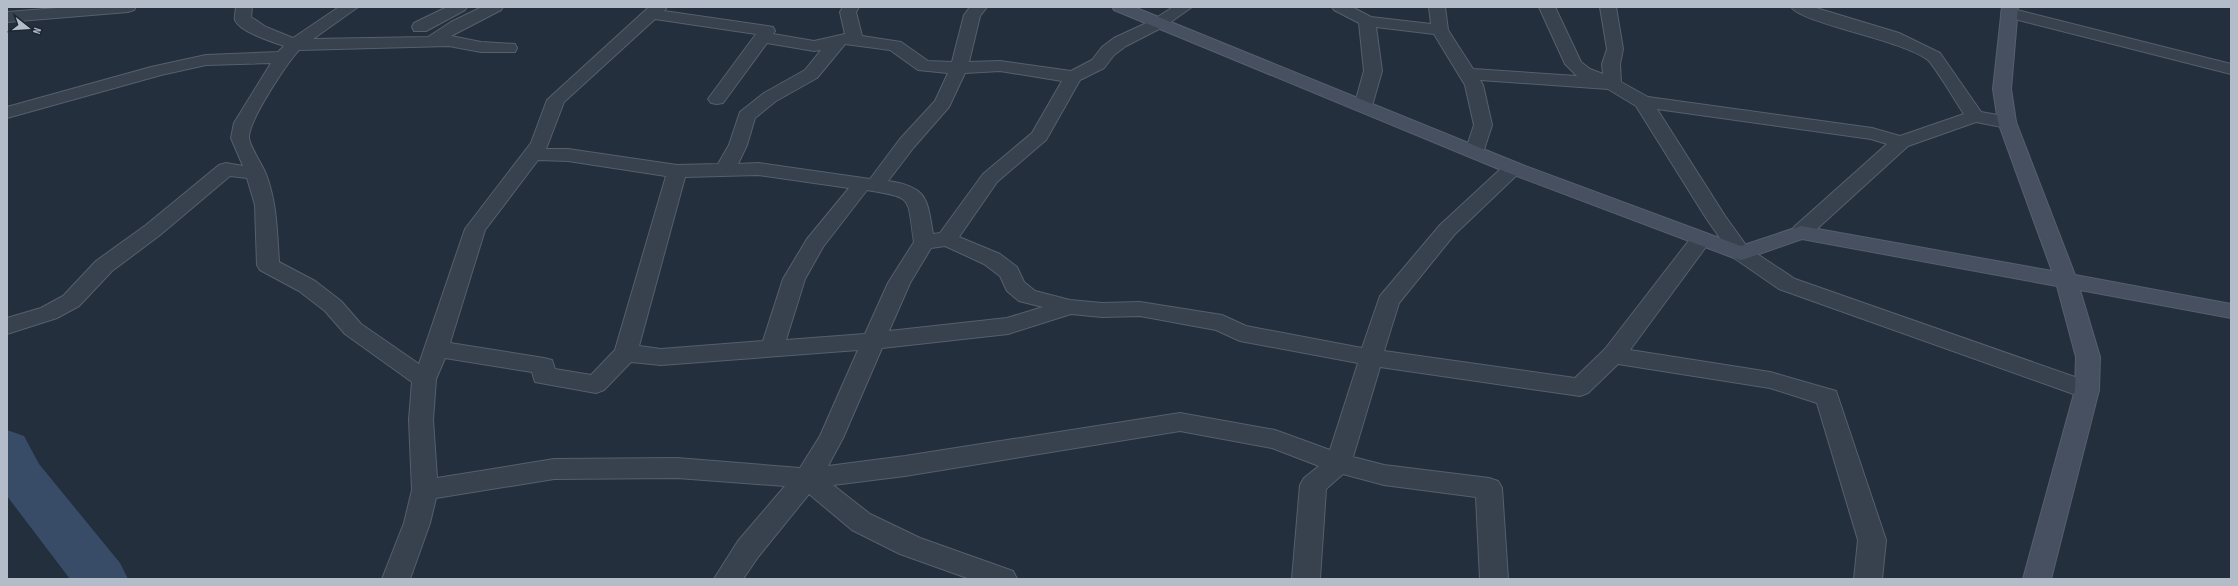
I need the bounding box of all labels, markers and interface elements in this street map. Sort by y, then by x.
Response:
north arrow [8,8,48,48]
text: N [30,26,44,36]

